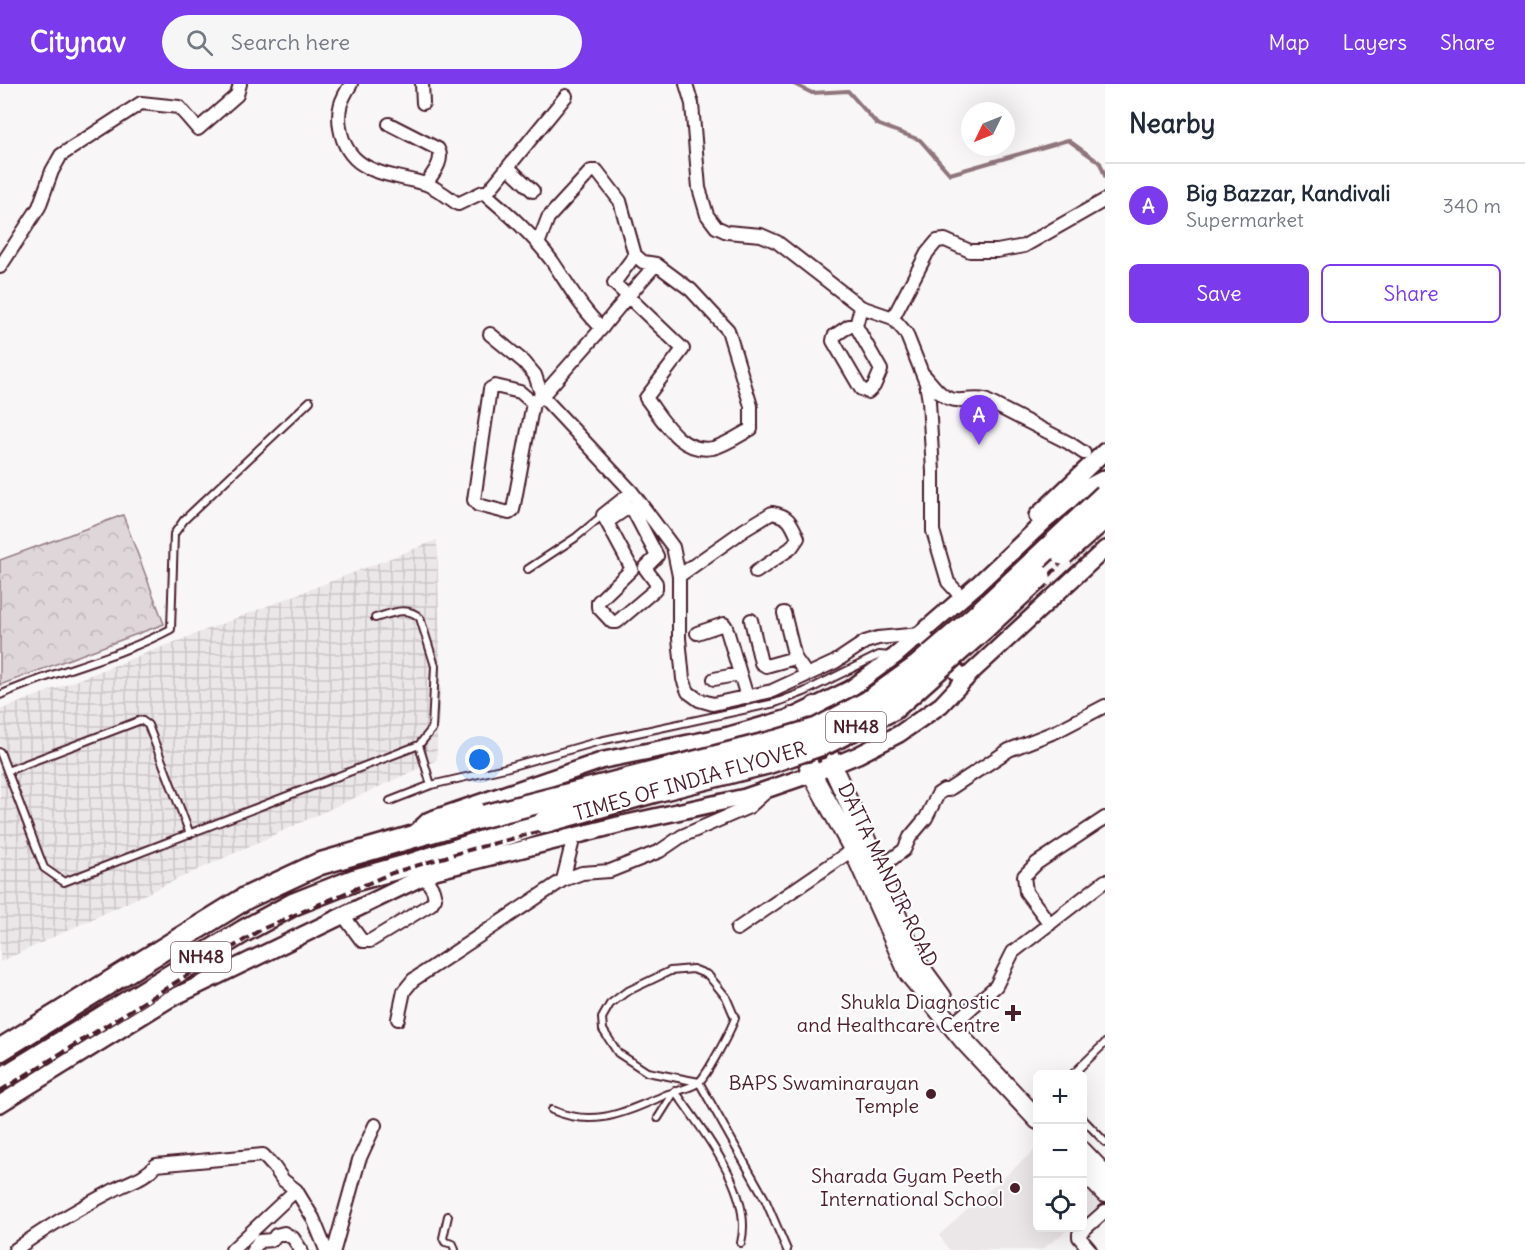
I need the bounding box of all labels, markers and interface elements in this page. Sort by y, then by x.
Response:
search box [162,15,582,69]
text: Citynav [30,24,126,60]
icon: search [183,26,216,59]
text: Search here [231,28,350,56]
text: Map [1269,29,1309,56]
text: Layers [1342,29,1407,56]
text: Share [1440,29,1495,56]
north arrow [961,102,1015,156]
text: Nearby [1129,107,1215,140]
text: Big Bazzar, Kandivali [1186,179,1390,207]
text: A [1142,193,1155,218]
text: 340 m [1443,193,1501,218]
text: Supermarket [1186,207,1304,232]
button: Save [1129,264,1309,323]
button: Share [1321,264,1501,323]
pin: A [960,396,998,445]
road number: NH48 [826,712,886,742]
street label: TIMES OF INDIA FLYOVER [571,735,809,826]
your location [465,745,494,774]
street label: DATTA MANDIR ROAD [833,779,944,971]
road number: NH48 [171,942,231,972]
place label: Shukla Diagnostic and Healthcare Centre [797,989,1000,1037]
marker: Shukla Diagnostic and Healthcare Centre [1004,1004,1022,1022]
place label: BAPS Swaminarayan Temple [728,1070,919,1118]
map controls [1033,1070,1087,1232]
button: + [1033,1070,1087,1124]
marker: BAPS Swaminarayan Temple [924,1087,938,1101]
button: − [1033,1124,1087,1178]
place label: Sharada Gyam Peeth International School [811,1163,1003,1211]
button: locate [1033,1178,1087,1232]
marker: Sharada Gyam Peeth International School [1008,1181,1022,1195]

